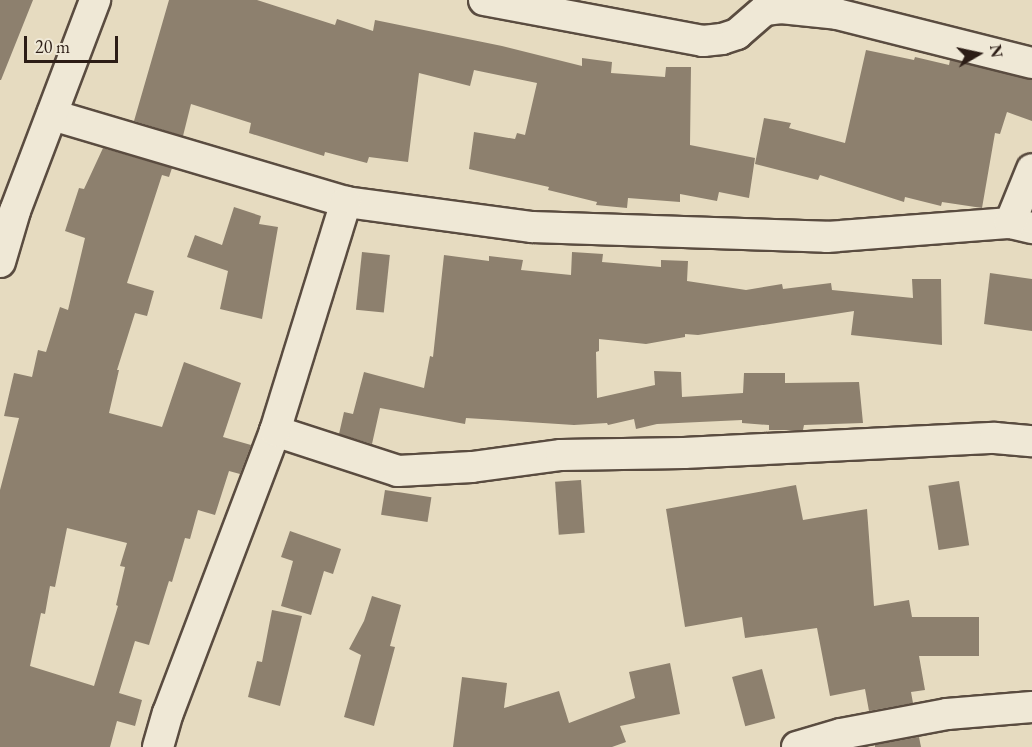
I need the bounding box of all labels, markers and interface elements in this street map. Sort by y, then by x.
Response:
scale bar [27,24,122,62]
north arrow [948,24,1008,84]
text: 20 m [35,35,70,58]
text: N [985,43,1008,59]

